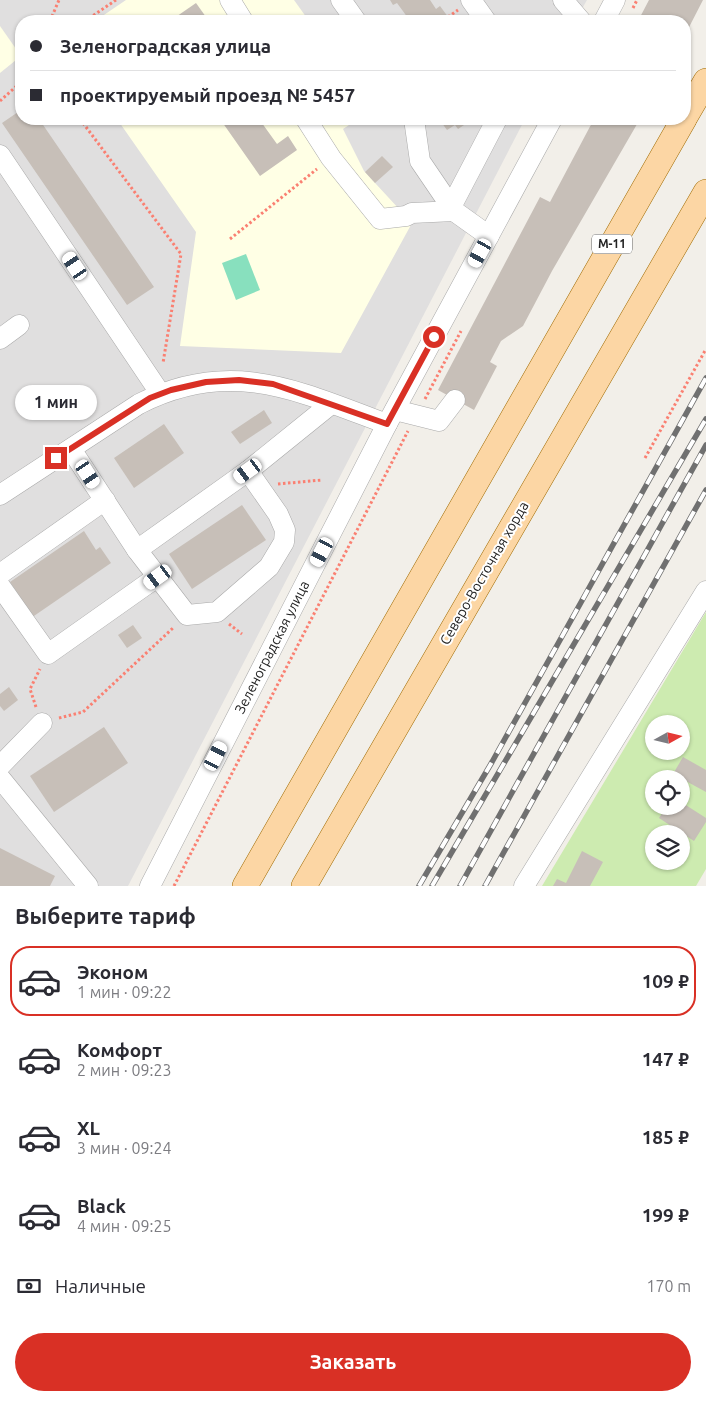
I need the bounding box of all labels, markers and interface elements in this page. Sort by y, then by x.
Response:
text: Зеленоградская улица [60,35,271,57]
text: проектируемый проезд № 5457 [60,84,355,106]
road number: М-11 [592,234,632,253]
car [466,236,493,270]
car [60,249,89,283]
route start [423,326,445,348]
callout: 1 мин [15,386,97,420]
text: 1 мин [34,393,78,411]
route end [45,447,67,469]
car [231,456,264,486]
car [73,457,102,491]
street label: Северо-Восточная хорда [436,499,532,647]
car [308,535,335,569]
car [141,562,174,592]
street label: Зеленоградская улица [231,578,313,716]
north arrow [645,715,690,760]
map controls [645,715,690,870]
car [202,739,229,773]
button: locate [645,770,690,815]
button: layers [645,825,690,870]
text: Выберите тариф [15,903,196,928]
icon: car [17,959,62,1004]
text: Эконом [77,961,148,983]
text: 109 ₽ [642,970,689,992]
text: 1 мин · 09:22 [77,983,171,1001]
icon: car [17,1037,62,1082]
text: Комфорт [77,1039,162,1061]
text: 147 ₽ [642,1048,689,1070]
text: 2 мин · 09:23 [77,1061,171,1079]
icon: car [17,1115,62,1160]
text: XL [77,1117,100,1139]
text: 185 ₽ [642,1126,689,1148]
text: 3 мин · 09:24 [77,1139,171,1157]
icon: car [17,1193,62,1238]
text: Black [77,1195,126,1217]
text: 199 ₽ [642,1204,689,1226]
text: 4 мин · 09:25 [77,1217,171,1235]
icon: cash [15,1272,43,1300]
text: Наличные [55,1275,146,1297]
text: 170 m [646,1277,691,1295]
button: Заказать [15,1333,691,1391]

